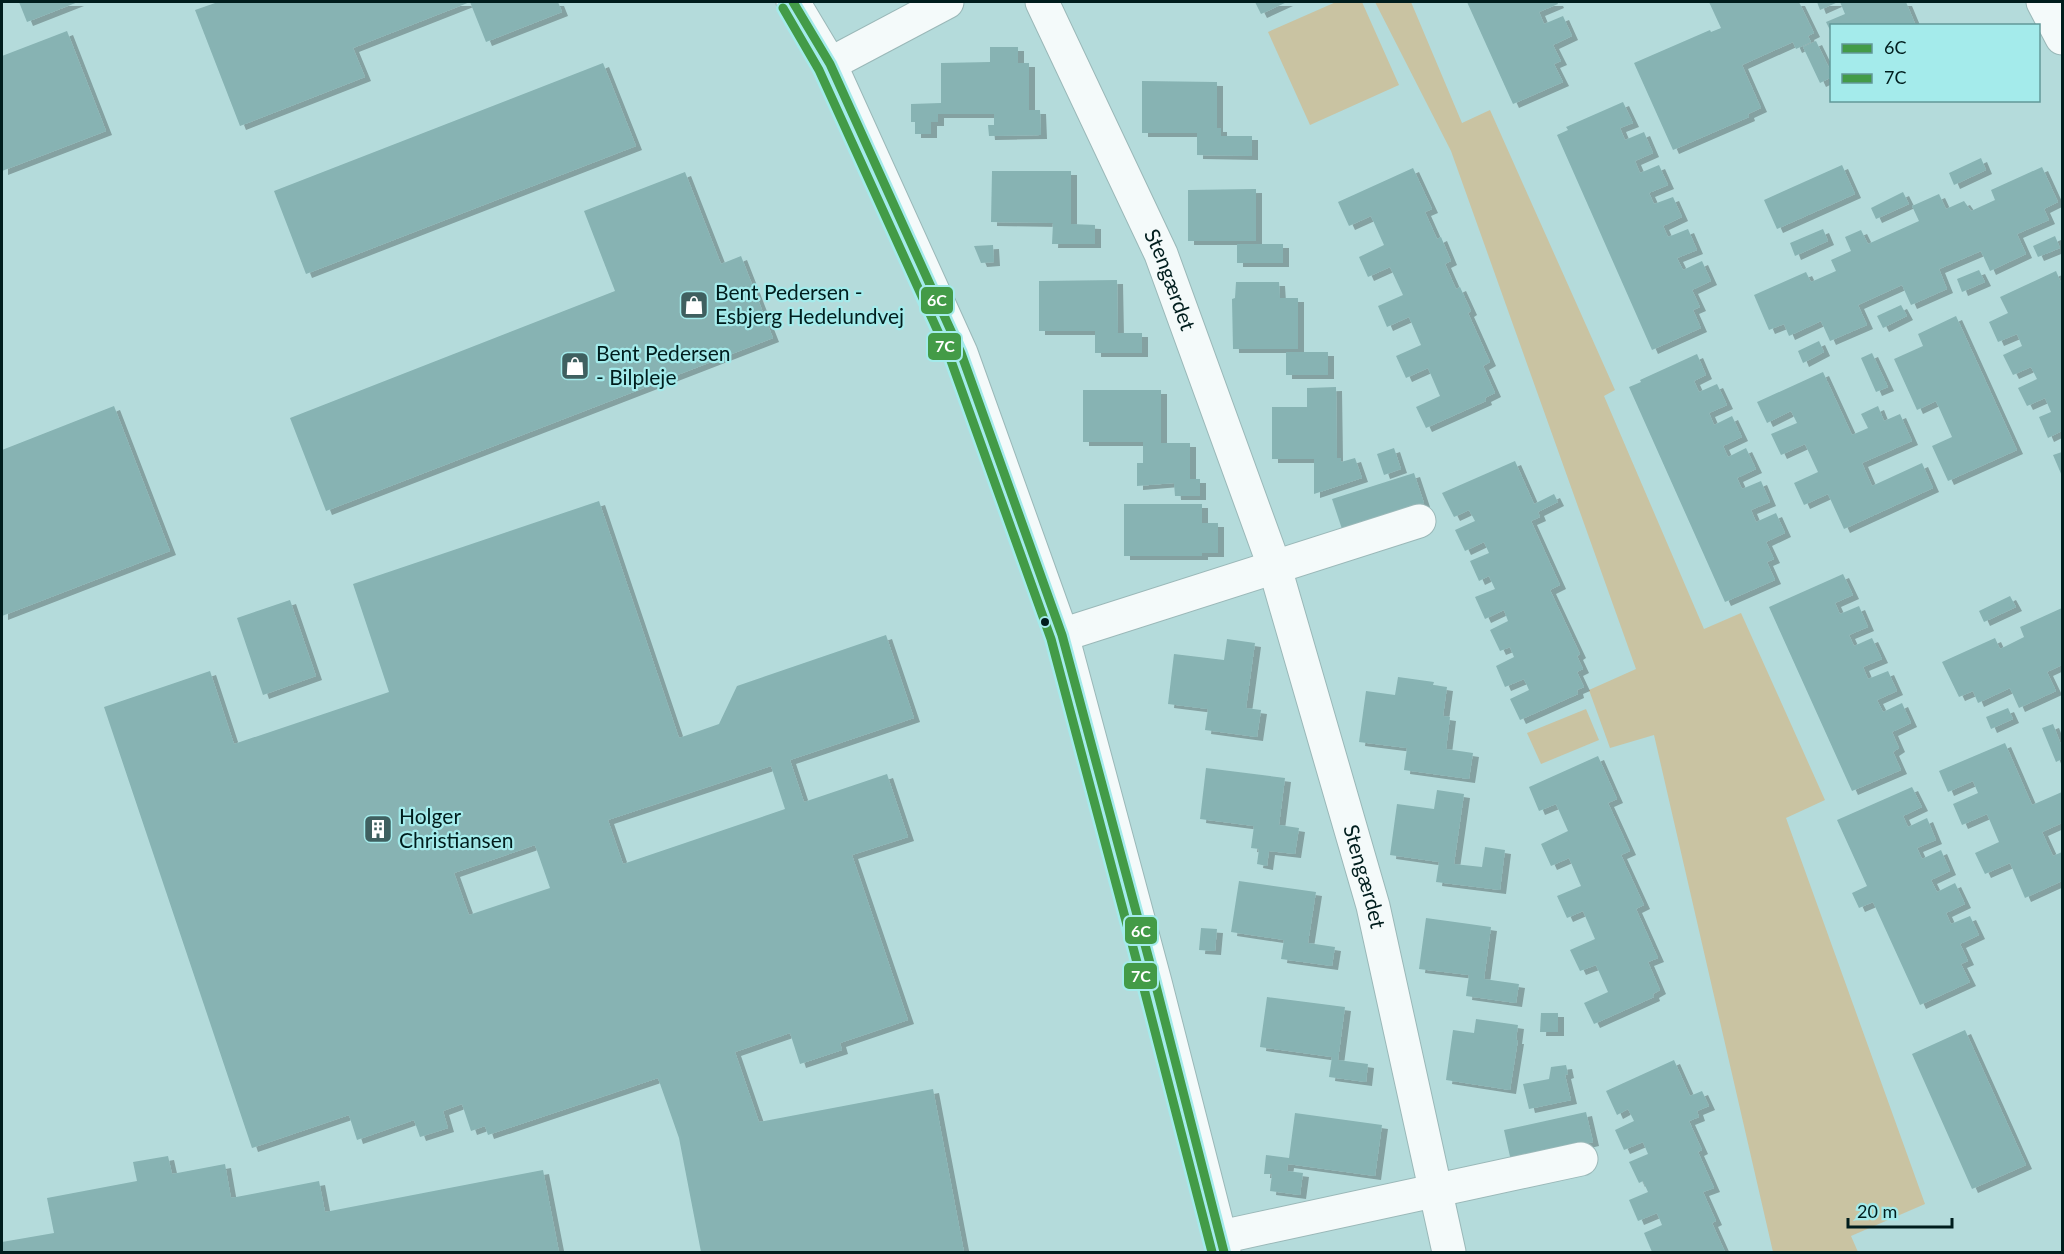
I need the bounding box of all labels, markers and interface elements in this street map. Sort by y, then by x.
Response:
legend [1830,24,2040,102]
text: 6C [1884,36,1906,58]
text: 7C [1884,66,1906,88]
street label: Stengærdet [1140,225,1202,334]
place label: Bent Pedersen - Esbjerg Hedelundvej [715,279,904,328]
line badge: 6C [920,286,954,315]
shop icon: Bent Pedersen - Esbjerg Hedelundvej [678,289,710,321]
text: 6C [927,290,947,309]
line badge: 7C [927,332,962,361]
text: 7C [935,336,955,355]
place label: Bent Pedersen - Bilpleje [596,340,730,389]
shop icon: Bent Pedersen - Bilpleje [559,350,591,382]
unlabelled marker [1039,616,1051,628]
place label: Holger Christiansen [399,803,514,852]
building icon: Holger Christiansen [362,813,394,845]
street label: Stengærdet [1339,821,1392,931]
line badge: 6C [1124,916,1158,945]
text: 6C [1131,921,1151,940]
line badge: 7C [1123,962,1158,990]
text: 7C [1131,966,1151,985]
scale bar [1848,1191,1952,1229]
text: 20 m [1857,1200,1897,1222]

